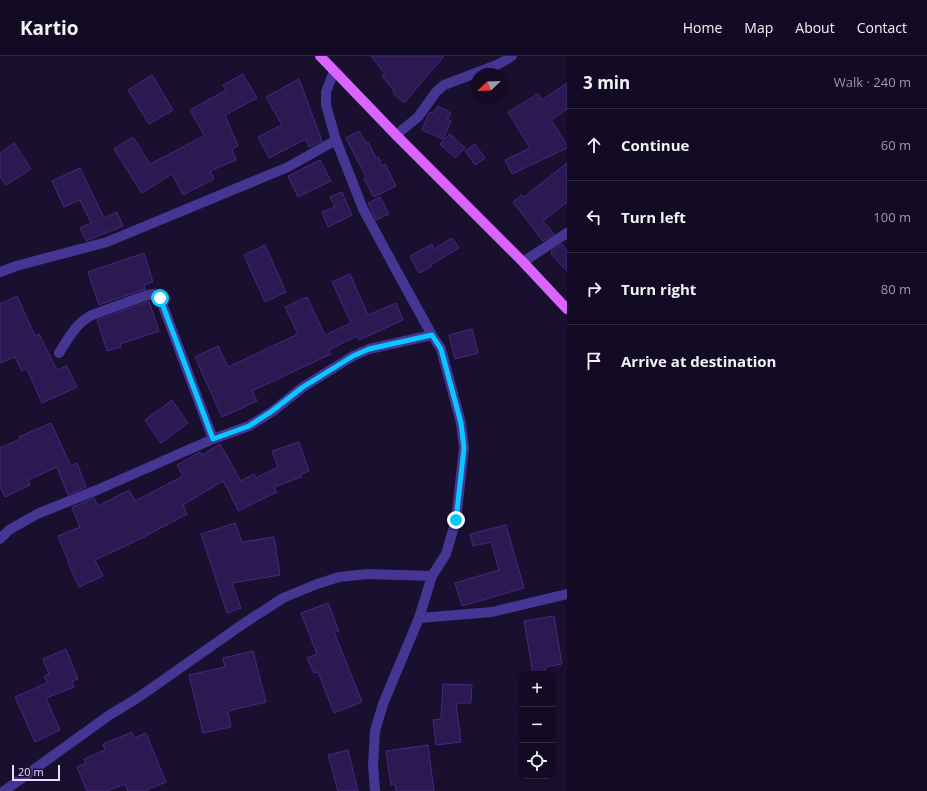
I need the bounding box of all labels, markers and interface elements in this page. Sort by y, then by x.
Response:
text: Kartio [20,15,79,41]
text: Home [683,18,722,37]
text: Map [744,18,773,37]
text: About [795,18,835,37]
text: Contact [857,18,907,37]
north arrow [471,68,507,104]
text: 3 min [583,71,630,94]
text: Walk · 240 m [834,73,911,91]
icon: ahead [583,134,605,156]
text: Continue [621,135,689,155]
text: 60 m [881,136,911,154]
icon: left [583,206,605,228]
text: Turn left [621,207,686,227]
text: 100 m [873,208,911,226]
icon: right [583,278,605,300]
text: Turn right [621,279,696,299]
text: 80 m [881,280,911,298]
route start [151,289,169,307]
icon: arrive [583,350,605,372]
text: Arrive at destination [621,351,776,371]
route end [447,511,465,529]
map controls [519,671,555,779]
button: + [519,671,555,707]
button: − [519,707,555,743]
button: locate [519,743,555,779]
scale bar [12,763,60,782]
text: 20 m [18,764,44,779]

